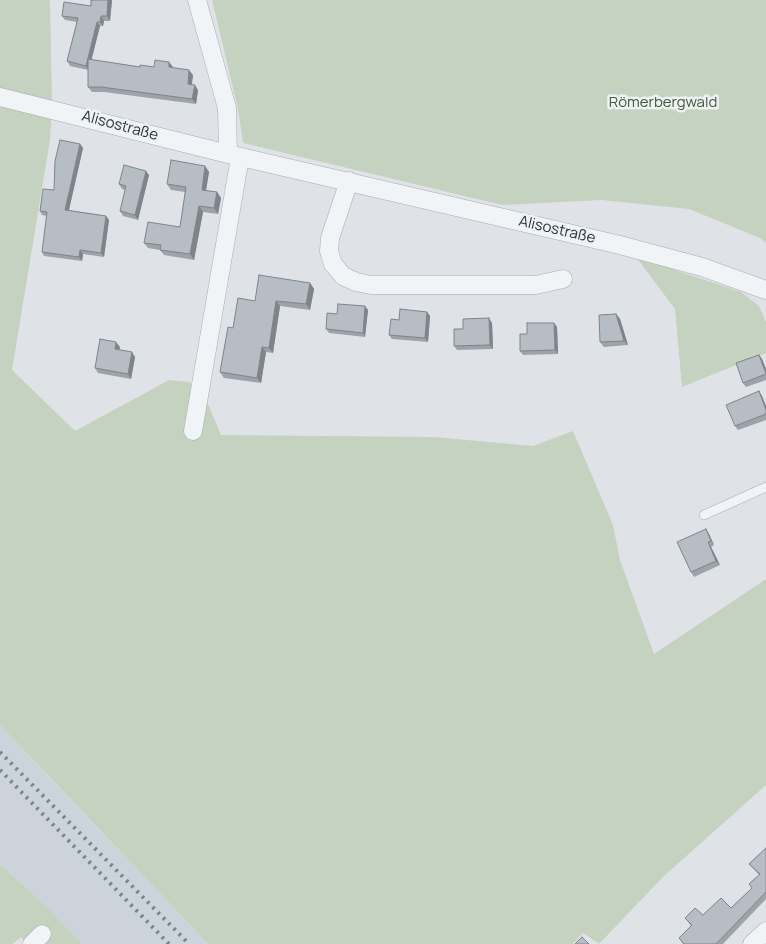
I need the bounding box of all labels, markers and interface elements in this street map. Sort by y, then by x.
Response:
park label: Römerbergwald [609,94,717,112]
street label: Alisostraße [80,107,160,145]
street label: Alisostraße [517,212,597,248]

